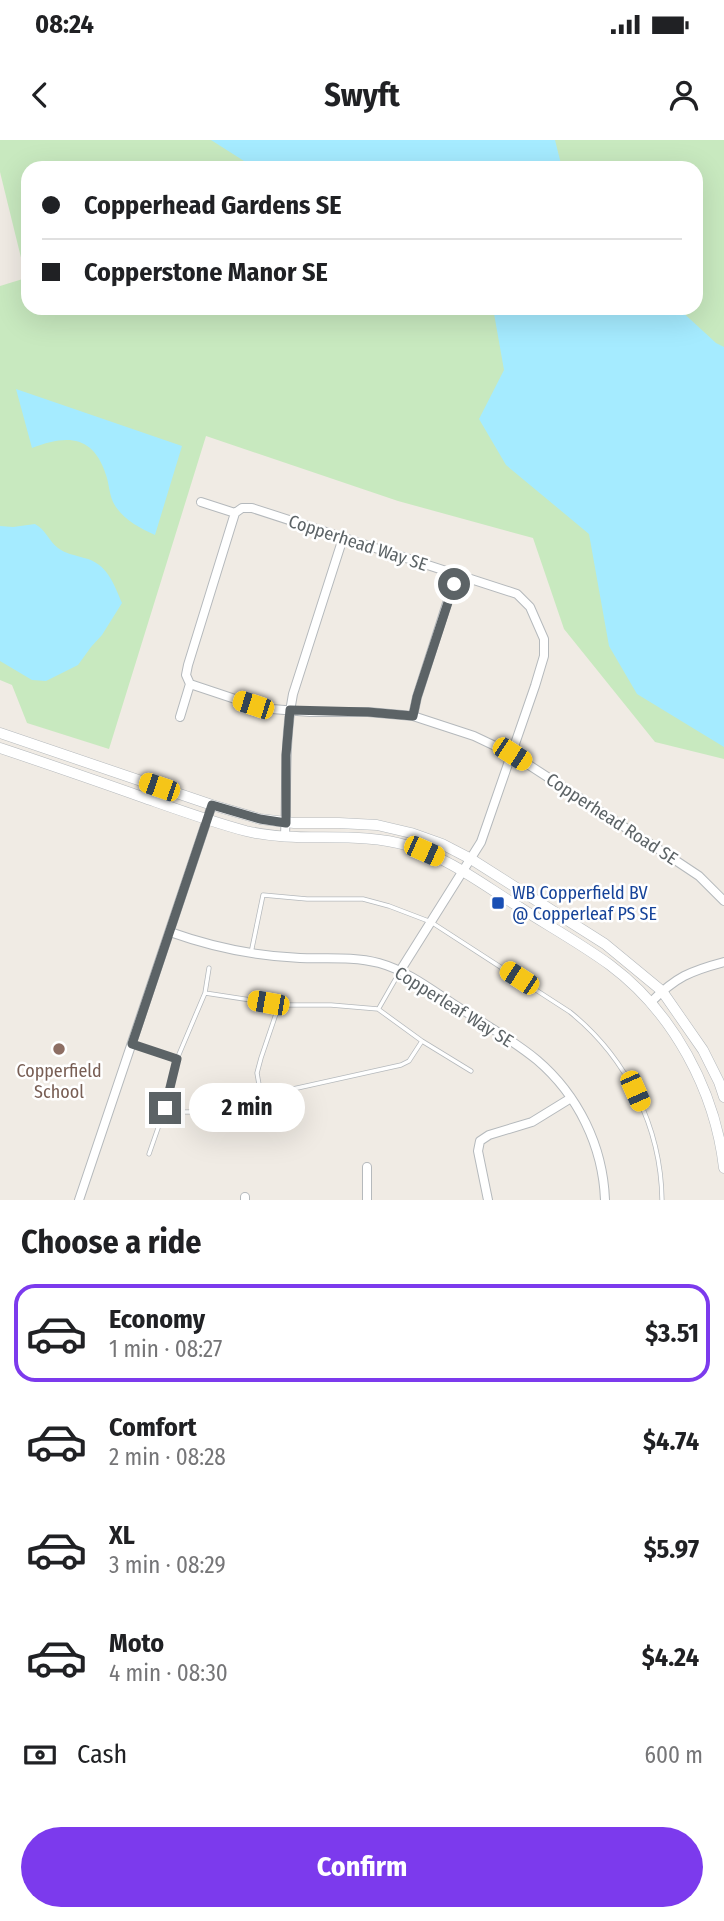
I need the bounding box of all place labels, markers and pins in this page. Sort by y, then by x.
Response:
place label: WB Copperfield BV @ Copperleaf PS SE [512,882,657,925]
marker: WB Copperfield BV @ Copperleaf PS SE [490,895,506,911]
marker: Copperfield School [51,1041,67,1057]
place label: Copperfield School [16,1060,102,1103]

